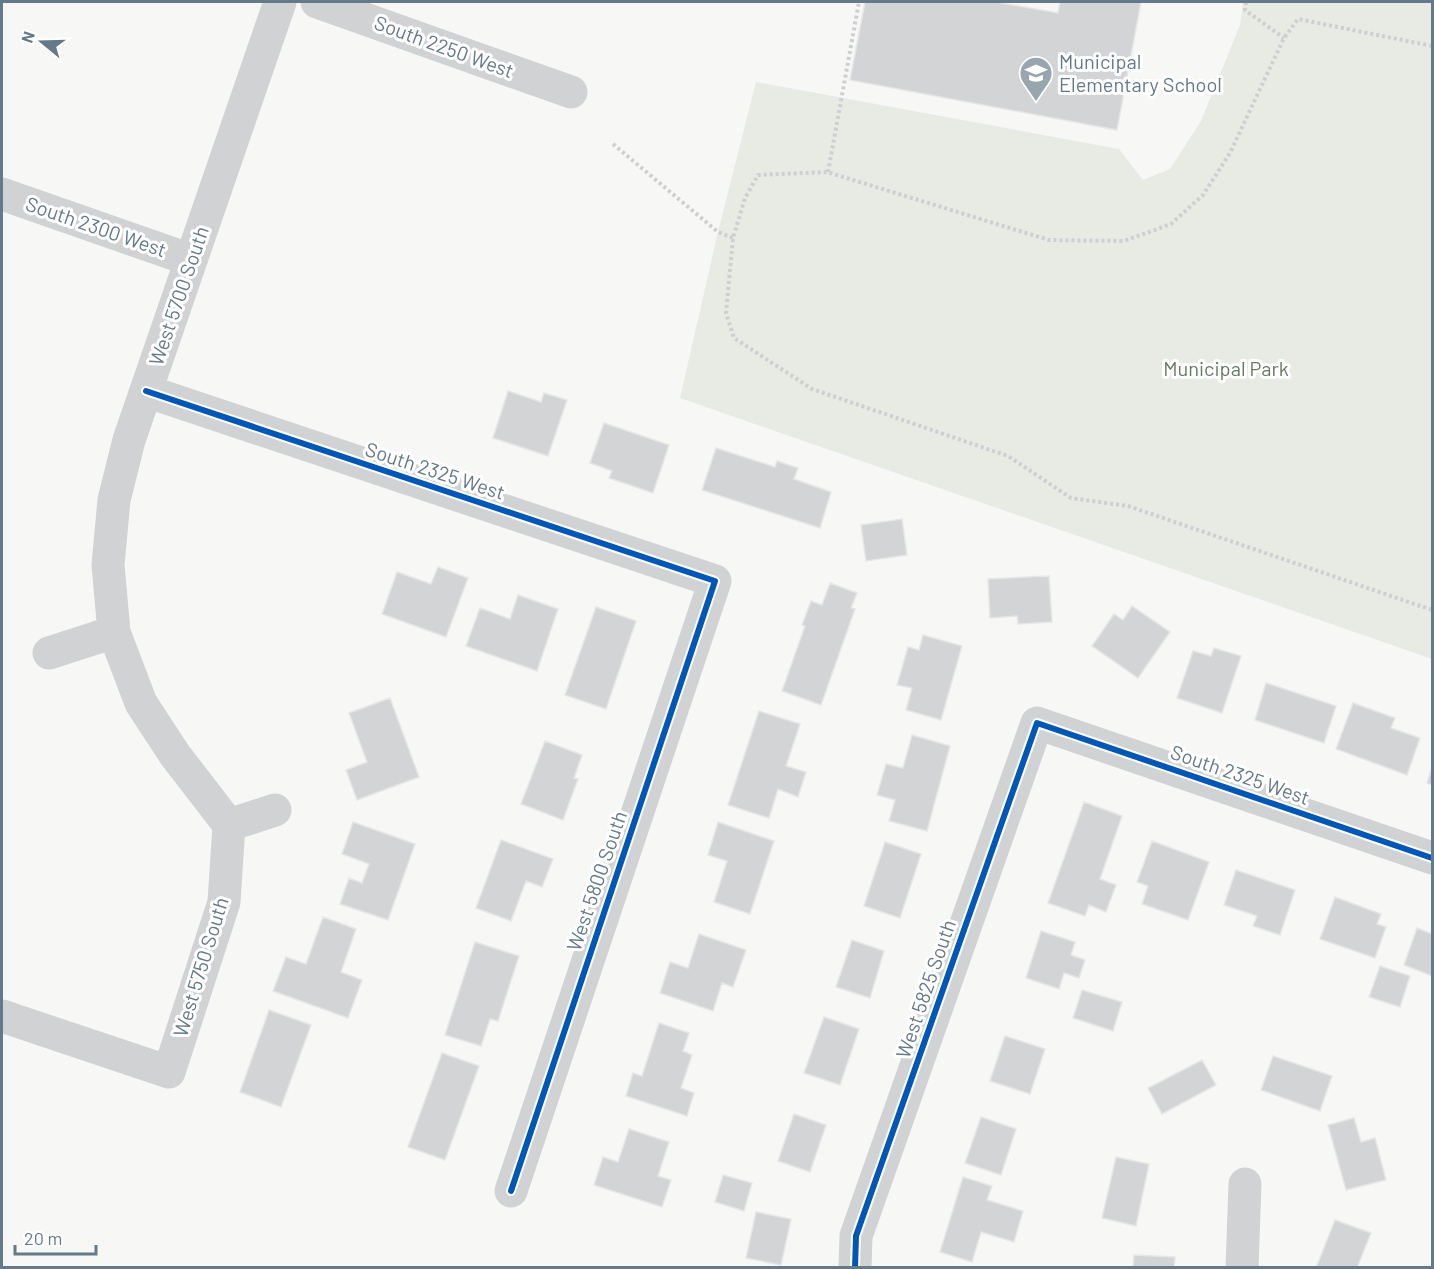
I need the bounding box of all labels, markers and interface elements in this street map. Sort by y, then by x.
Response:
street label: South 2250 West [371,10,517,82]
north arrow [12,12,72,72]
text: N [17,29,38,45]
place label: Municipal Elementary School [1059,49,1222,96]
school or university icon: Municipal Elementary School [1018,55,1054,102]
street label: South 2300 West [23,191,170,261]
street label: West 5700 South [143,223,213,368]
park label: Municipal Park [1163,356,1289,380]
street label: South 2325 West [363,436,508,504]
street label: South 2325 West [1168,739,1313,809]
street label: West 5800 South [561,807,631,954]
street label: West 5750 South [167,894,233,1039]
street label: West 5825 South [890,916,960,1061]
scale bar [15,1218,96,1256]
text: 20 m [24,1227,62,1249]

